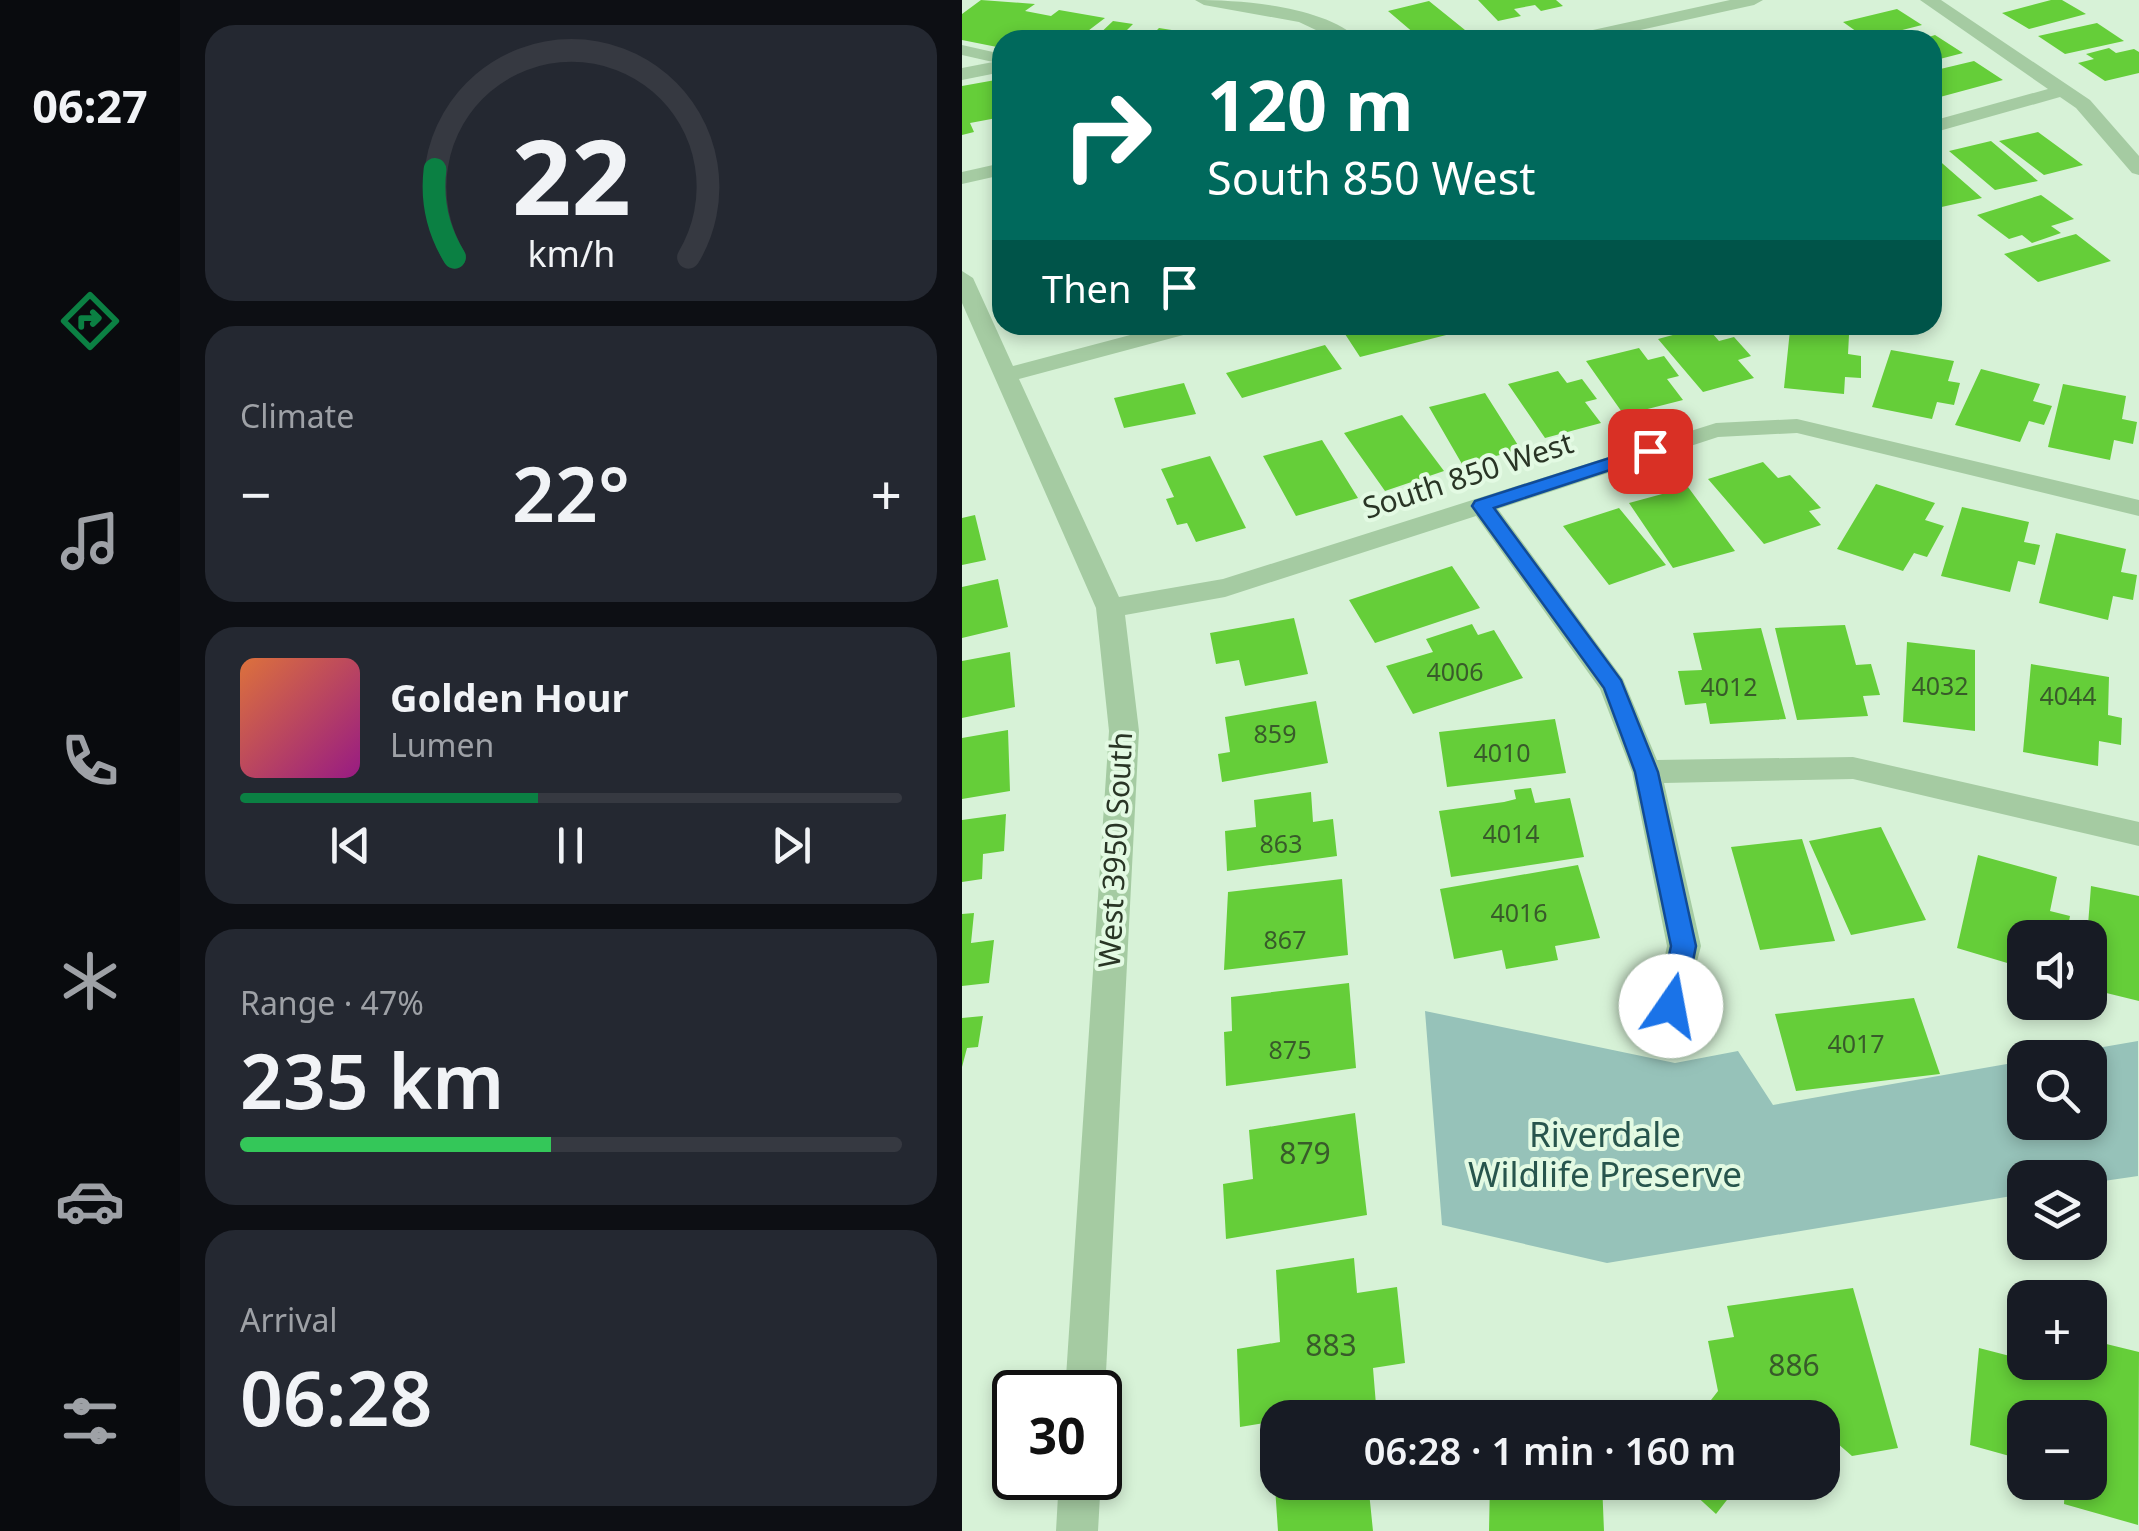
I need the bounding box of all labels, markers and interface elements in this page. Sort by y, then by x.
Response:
text: 120 m [1207,56,1414,152]
icon: right [1042,70,1172,200]
text: 06:27 [32,75,148,136]
text: 22 [512,104,630,245]
text: South 850 West [1207,147,1536,208]
text: km/h [527,229,615,277]
icon: arrive [1152,260,1207,315]
text: Then [1042,262,1132,314]
icon: directions [55,286,125,356]
text: Climate [240,394,354,437]
pin [1608,409,1693,494]
street label: South 850 West [1357,421,1578,528]
icon: arrive [1623,424,1678,479]
text: 22° [512,442,630,544]
text: − [240,456,271,531]
text: + [871,456,902,531]
icon: music [55,506,125,576]
house number: 4006 [1426,654,1484,688]
house number: 4032 [1911,668,1969,702]
house number: 4012 [1700,669,1758,703]
text: Golden Hour [390,671,628,723]
house number: 4044 [2039,678,2097,712]
house number: 859 [1254,716,1296,750]
text: Lumen [390,723,494,766]
icon: phone [55,726,125,796]
street label: West 3950 South [1088,731,1141,969]
house number: 4010 [1473,735,1531,769]
house number: 4014 [1482,816,1540,850]
icon: previous [323,818,378,873]
icon: pause [543,818,598,873]
icon: next [764,818,819,873]
house number: 863 [1260,826,1302,860]
house number: 4016 [1490,895,1548,929]
map controls [2007,920,2107,1500]
button: sound [2007,920,2107,1020]
house number: 867 [1264,922,1306,956]
icon: climate [55,946,125,1016]
position arrow [1619,954,1723,1058]
text: Range · 47% [240,981,424,1024]
house number: 4017 [1827,1026,1885,1060]
text: 235 km [240,1029,504,1131]
house number: 875 [1269,1032,1311,1066]
button: search [2007,1040,2107,1140]
park label: Riverdale Wildlife Preserve [1468,1110,1742,1197]
house number: 879 [1279,1132,1331,1173]
button: layers [2007,1160,2107,1260]
icon: car [55,1166,125,1236]
button: + [2007,1280,2107,1380]
text: Arrival [240,1298,338,1341]
house number: 883 [1305,1324,1357,1365]
house number: 886 [1768,1344,1820,1385]
text: 06:28 [240,1346,432,1448]
speed limit sign: 30 [992,1370,1122,1500]
icon: filters [55,1386,125,1456]
button: − [2007,1400,2107,1500]
text: 06:28 · 1 min · 160 m [1364,1424,1736,1476]

